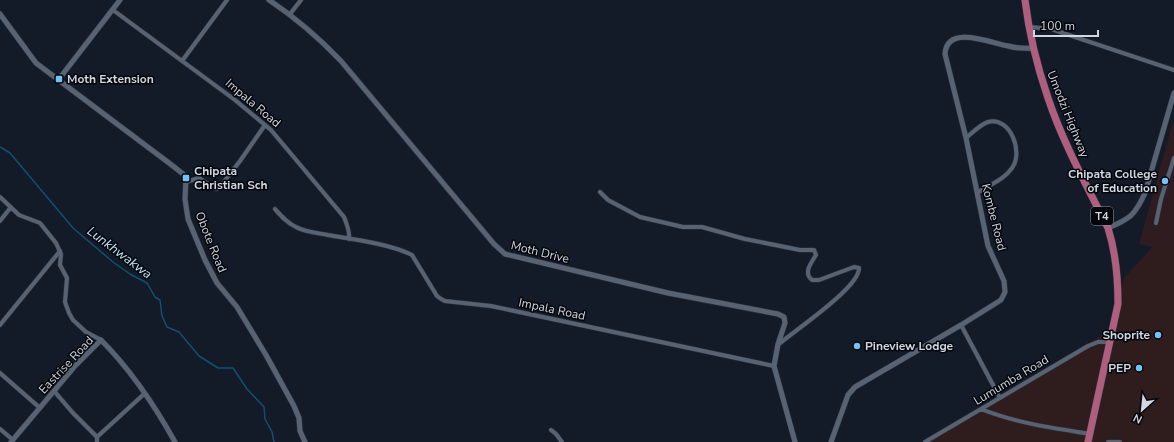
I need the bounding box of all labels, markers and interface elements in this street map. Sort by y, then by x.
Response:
scale bar [1034,12,1098,38]
text: 100 m [1040,18,1075,34]
street label: Umodzi Highway [1043,68,1093,161]
place label: Moth Extension [67,71,154,87]
marker: Moth Extension [54,74,64,84]
street label: Impala Road [222,75,284,131]
place label: Chipata Christian Sch [194,163,267,193]
place label: Chipata College of Education [1068,166,1157,196]
marker: Chipata Christian Sch [181,173,191,183]
marker: Chipata College of Education [1160,176,1170,186]
street label: Kombe Road [978,182,1010,252]
road number: T4 [1091,207,1113,225]
street label: Obote Road [192,209,230,275]
water label: Lunkhwakwa [83,222,156,283]
street label: Moth Drive [509,237,571,267]
street label: Impala Road [517,294,587,324]
place label: Shoprite [1102,327,1150,343]
marker: Shoprite [1153,330,1163,340]
street label: Eastrise Road [35,333,97,397]
place label: Pineview Lodge [865,338,954,354]
marker: Pineview Lodge [852,341,862,351]
street label: Lumumba Road [971,351,1051,409]
place label: PEP [1108,360,1131,376]
marker: PEP [1134,363,1144,373]
north arrow [1122,390,1162,430]
text: N [1131,410,1145,427]

